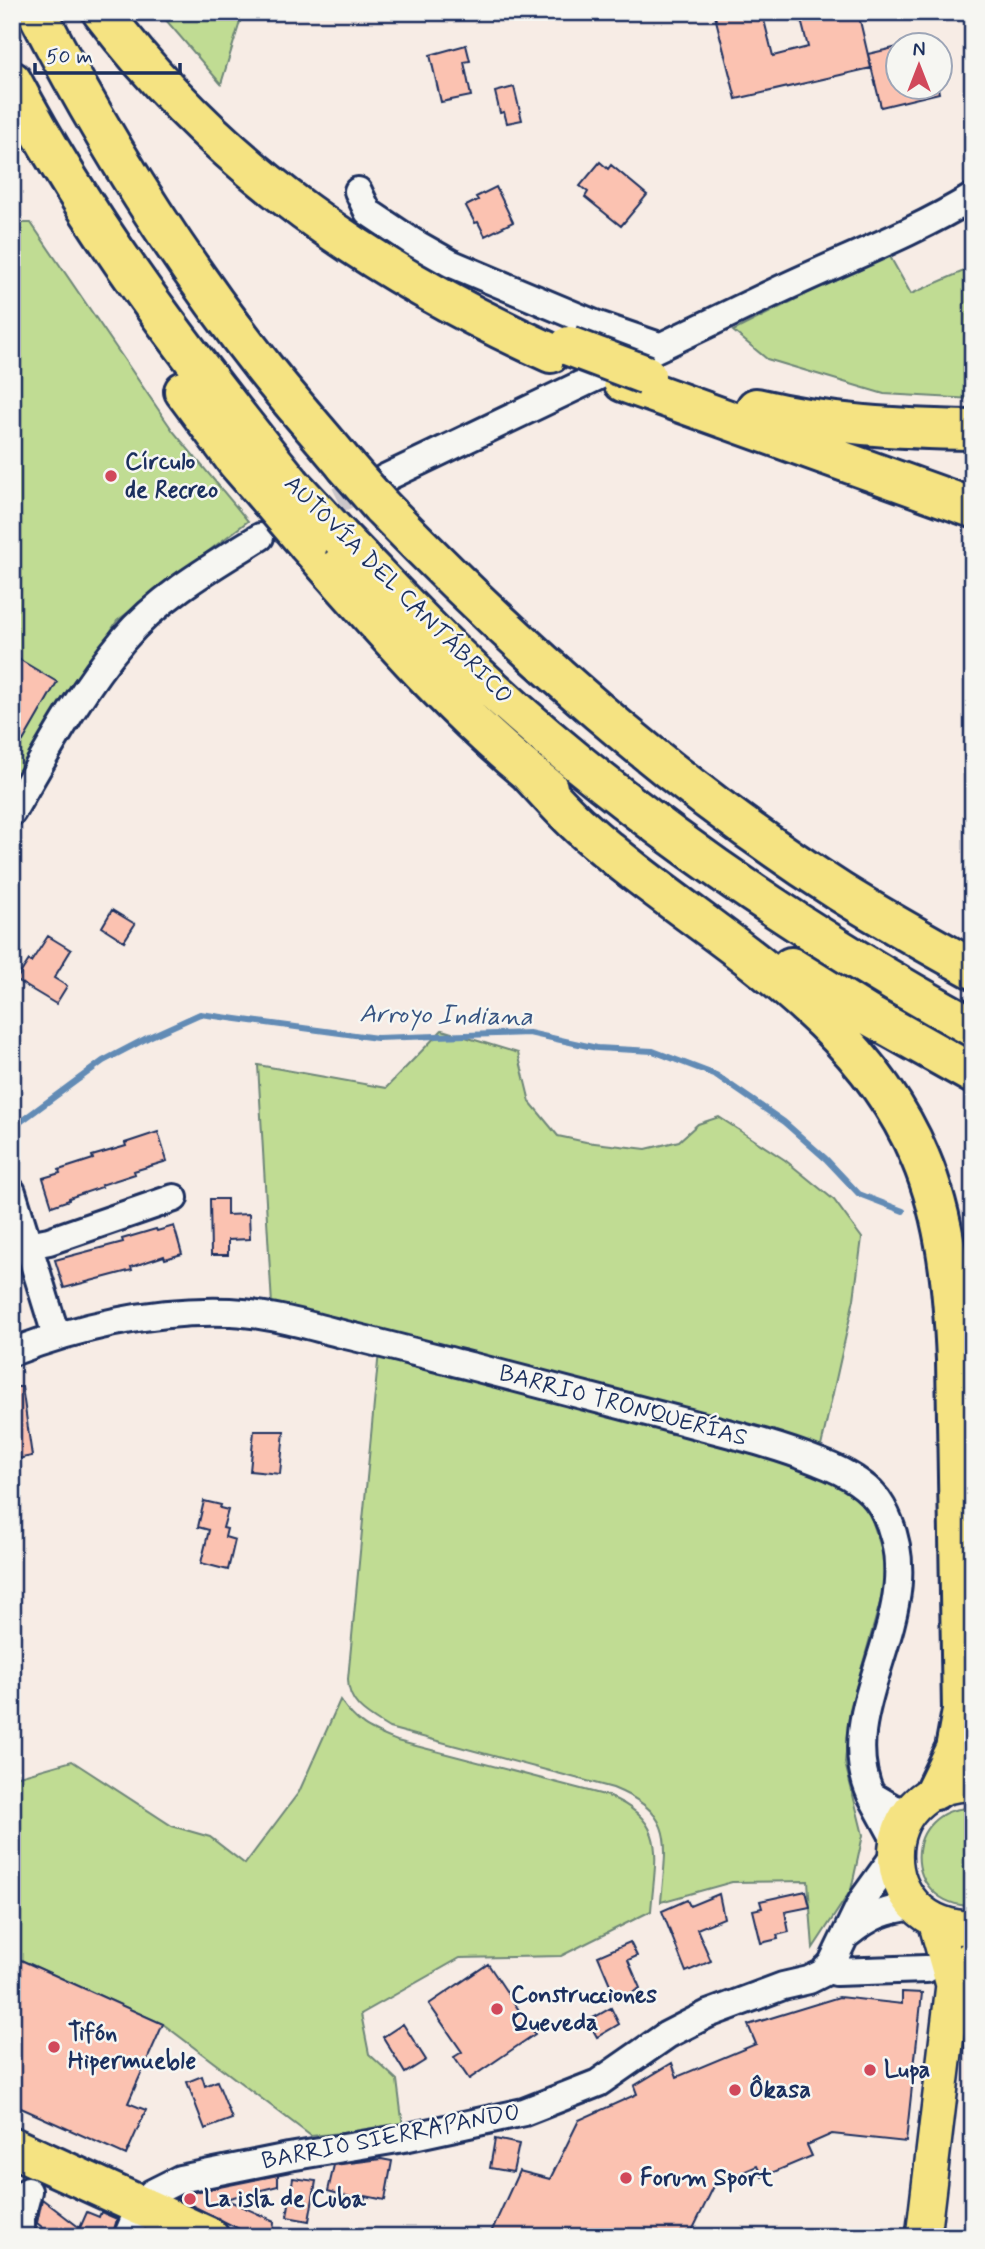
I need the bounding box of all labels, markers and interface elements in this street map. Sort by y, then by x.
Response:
scale bar [35,32,180,76]
north arrow [884,32,954,102]
text: N [913,38,925,63]
text: 50 m [46,43,93,71]
place label: Círculo de Recreo [125,447,218,506]
marker: Círculo de Recreo [103,468,119,484]
street label: AUTOVÍA DEL CANTÁBRICO [277,468,520,711]
water label: Arroyo Indiana [359,997,533,1035]
street label: BARRIO TRONQUERÍAS [495,1357,751,1454]
place label: Construcciones Queveda [511,1980,657,2039]
marker: Construcciones Queveda [489,2001,505,2017]
place label: Tifón Hipermueble [68,2018,196,2077]
marker: Tifón Hipermueble [46,2039,62,2055]
place label: Lupa [884,2055,930,2086]
marker: Lupa [862,2062,878,2078]
place label: Ôkasa [749,2074,811,2106]
marker: Ôkasa [727,2082,743,2098]
street label: BARRIO SIERRAPANDO [259,2097,523,2177]
place label: Forum Sport [640,2163,774,2194]
marker: Forum Sport [618,2170,634,2186]
place label: La isla de Cuba [204,2184,366,2215]
marker: La isla de Cuba [182,2191,198,2207]

